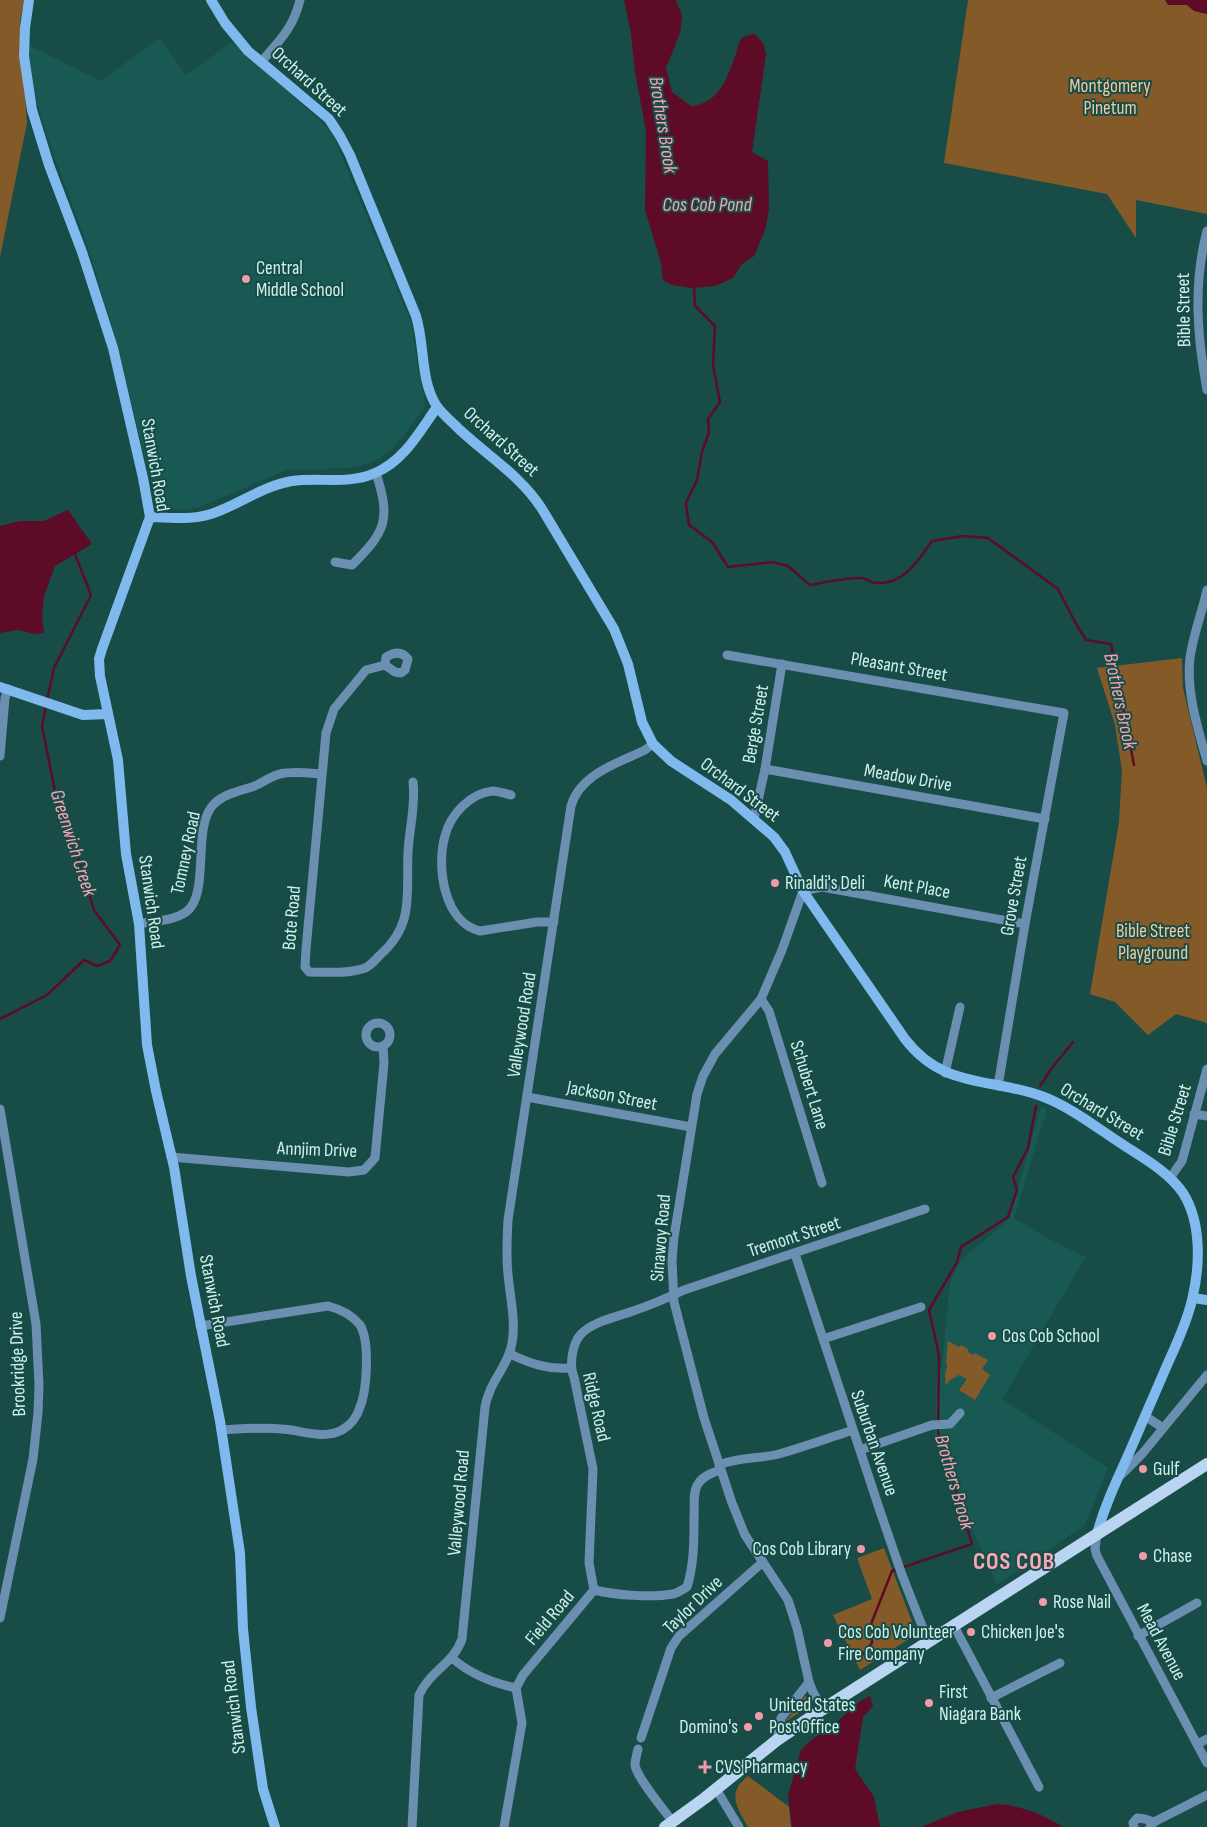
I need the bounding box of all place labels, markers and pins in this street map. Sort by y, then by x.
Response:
place label: Central Middle School [256,257,344,302]
marker: Central Middle School [240,273,252,285]
place label: Rinaldi's Deli [785,872,865,895]
marker: Rinaldi's Deli [769,877,781,889]
place label: Cos Cob School [1002,1325,1100,1348]
marker: Cos Cob School [986,1330,998,1342]
place label: Gulf [1153,1458,1180,1481]
marker: Gulf [1137,1463,1149,1475]
place label: Cos Cob Library [753,1538,852,1561]
marker: Cos Cob Library [855,1543,867,1555]
place label: Chase [1153,1545,1192,1568]
marker: Chase [1137,1550,1149,1562]
place label: Rose Nail [1053,1591,1111,1614]
marker: Rose Nail [1037,1596,1049,1608]
place label: Cos Cob Volunteer Fire Company [838,1621,955,1666]
place label: Chicken Joe's [981,1621,1065,1644]
marker: Chicken Joe's [965,1626,977,1638]
marker: Cos Cob Volunteer Fire Company [822,1637,834,1649]
place label: First Niagara Bank [939,1681,1022,1726]
place label: United States Post Office [769,1694,856,1739]
marker: First Niagara Bank [923,1697,935,1709]
marker: United States Post Office [753,1710,765,1722]
place label: Domino's [679,1716,738,1739]
marker: Domino's [742,1721,754,1733]
place label: CVS Pharmacy [715,1756,808,1779]
marker: CVS Pharmacy [699,1761,711,1773]

